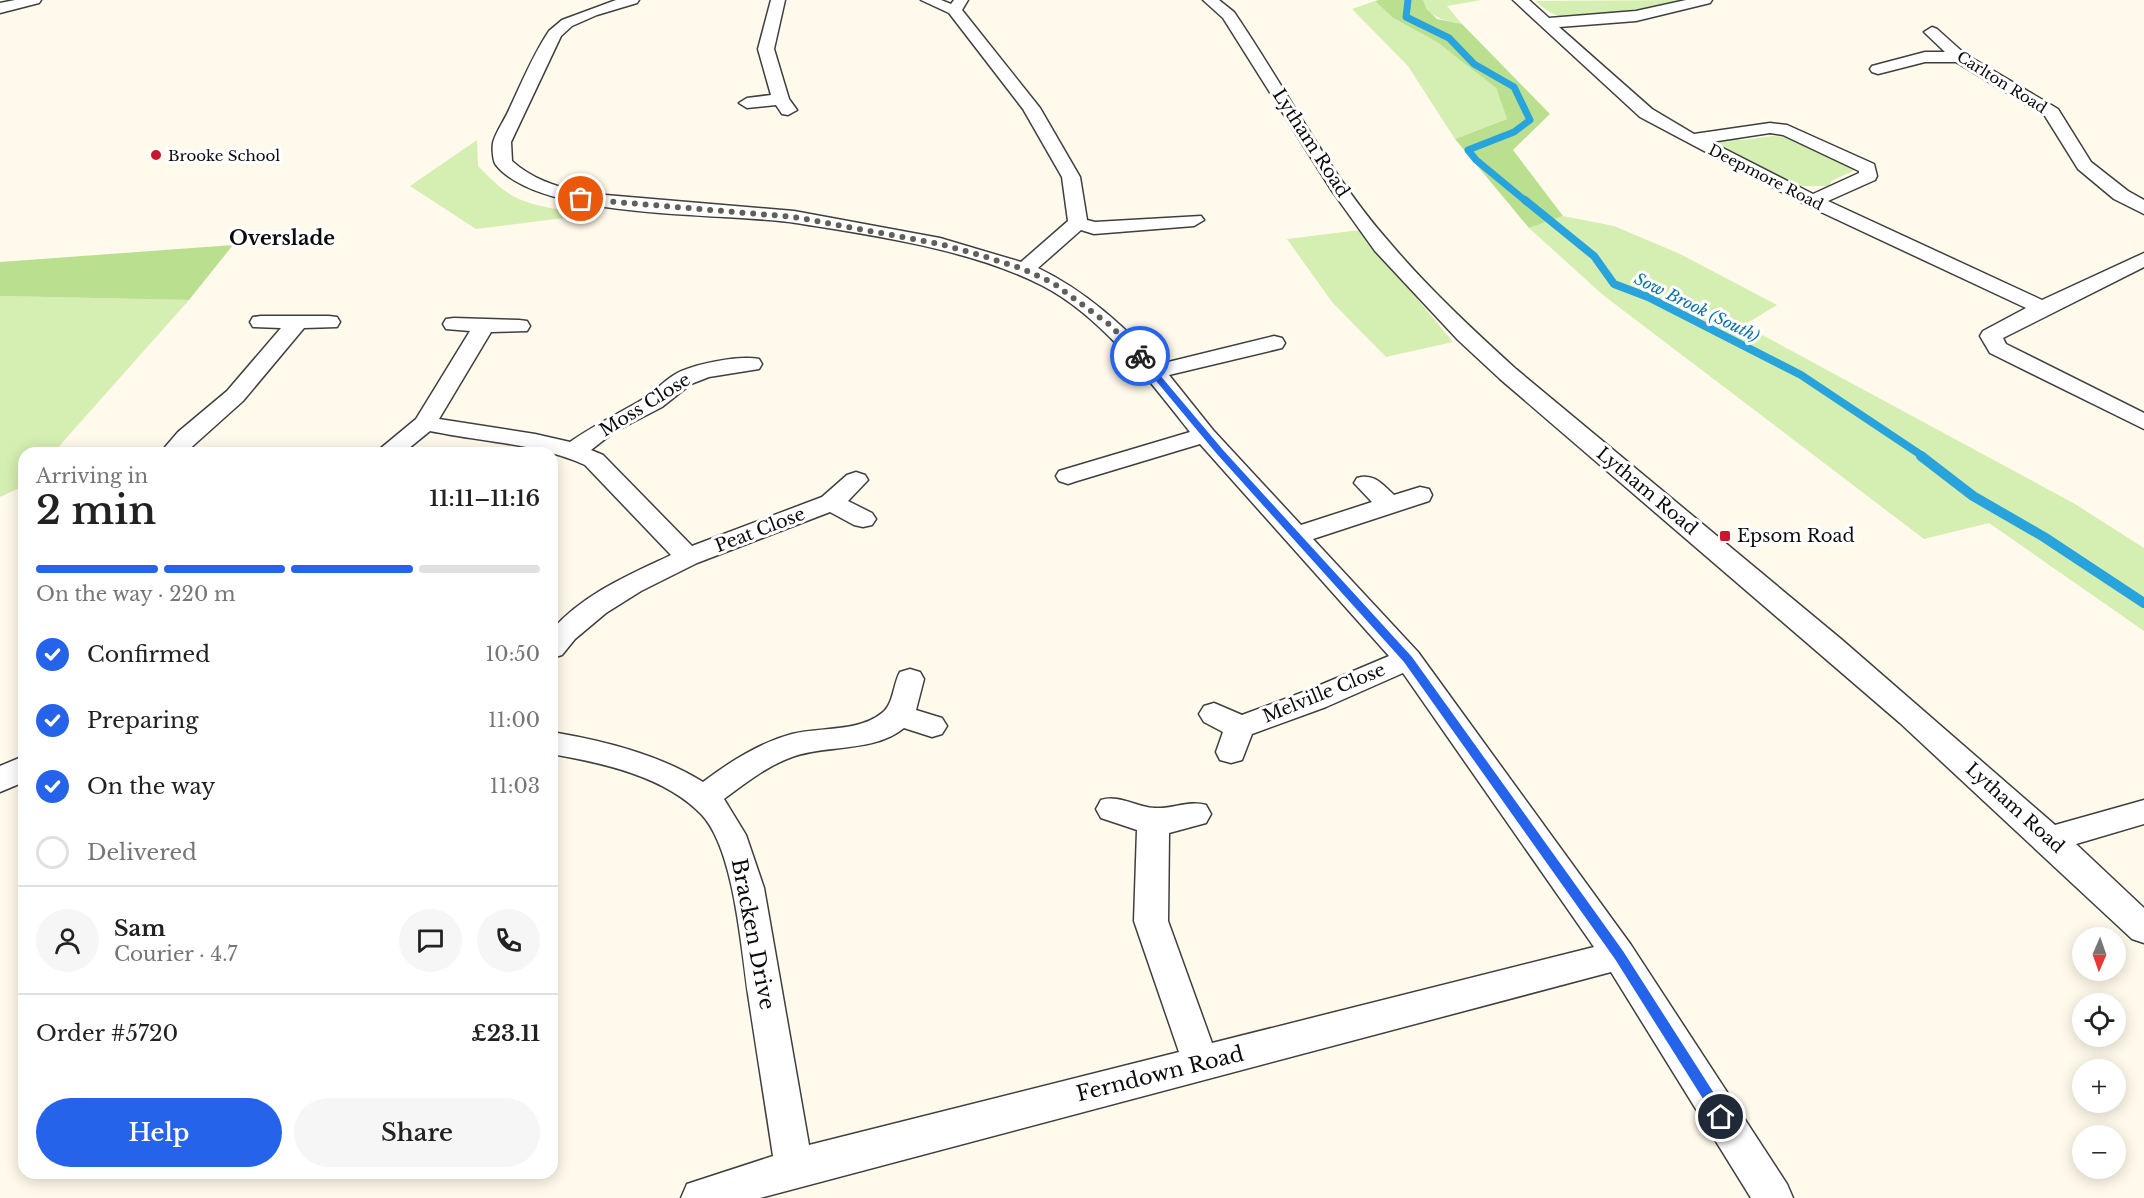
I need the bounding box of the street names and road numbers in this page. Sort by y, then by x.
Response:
street label: Carlton Road [1954,47,2050,117]
street label: Lytham Road [1268,85,1354,201]
street label: Deepmore Road [1705,140,1827,214]
street label: Moss Close [596,368,694,442]
street label: Lytham Road [1592,442,1702,540]
street label: Peat Close [712,503,808,557]
street label: Melville Close [1260,658,1388,728]
street label: Lytham Road [1961,758,2069,858]
street label: Bracken Drive [726,856,780,1012]
street label: Ferndown Road [1074,1041,1246,1107]

